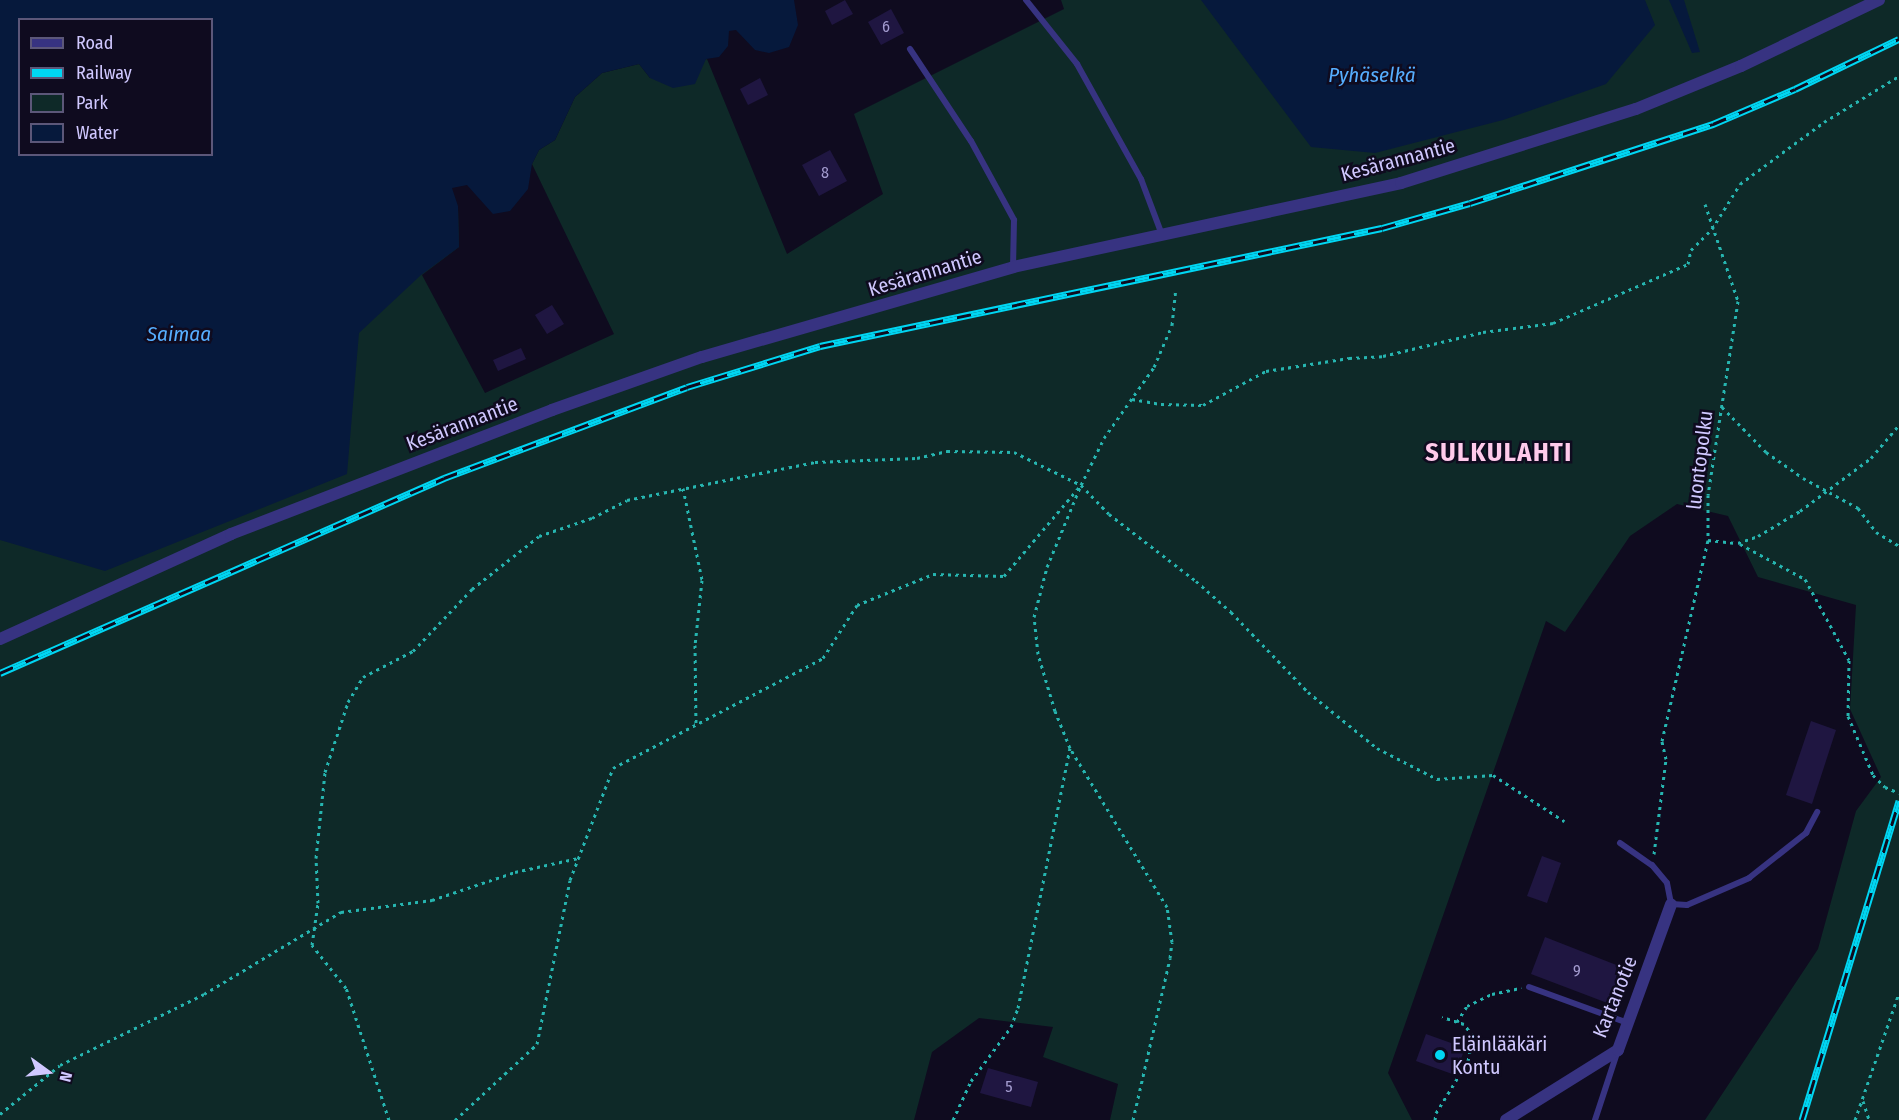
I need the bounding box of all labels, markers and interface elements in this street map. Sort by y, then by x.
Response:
house number: 6 [882,17,890,37]
legend [18,18,213,156]
text: Road [76,32,113,54]
text: Railway [76,62,132,84]
water label: Pyhäselkä [1328,62,1416,88]
text: Park [76,92,108,114]
text: Water [76,122,119,144]
street label: Kesärannantie [1338,133,1458,187]
house number: 8 [821,163,829,183]
street label: Kesärannantie [865,244,985,302]
water label: Saimaa [147,321,211,347]
street label: Kesärannantie [403,392,521,456]
street label: luontopolku [1682,409,1718,511]
district label: SULKULAHTI [1425,437,1573,469]
street label: Kartanotie [1588,953,1642,1041]
house number: 9 [1573,961,1581,981]
place label: Eläinlääkäri Kontu [1452,1032,1547,1079]
north arrow [18,1042,78,1102]
marker: Eläinlääkäri Kontu [1433,1048,1447,1062]
text: N [55,1070,76,1084]
house number: 5 [1005,1077,1013,1097]

